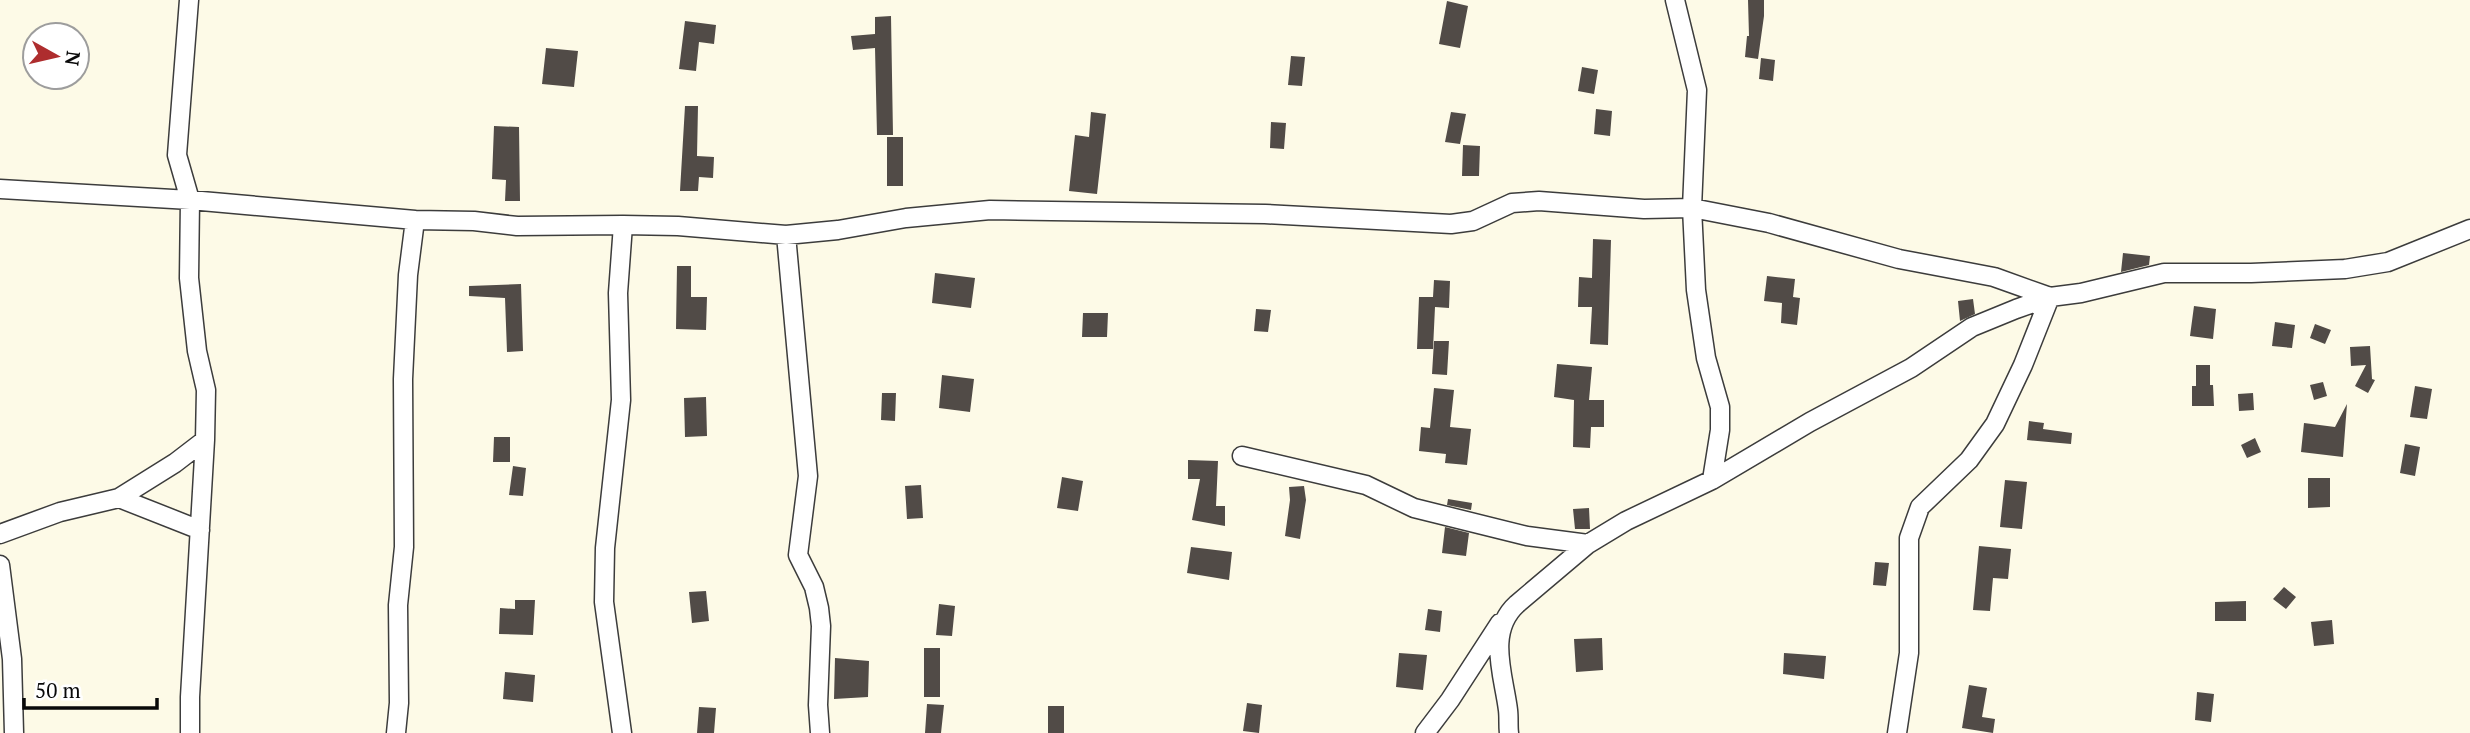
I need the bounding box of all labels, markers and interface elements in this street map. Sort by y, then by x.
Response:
north arrow [21,21,91,91]
text: N [60,50,87,68]
scale bar [24,666,158,710]
text: 50 m [35,676,81,704]

